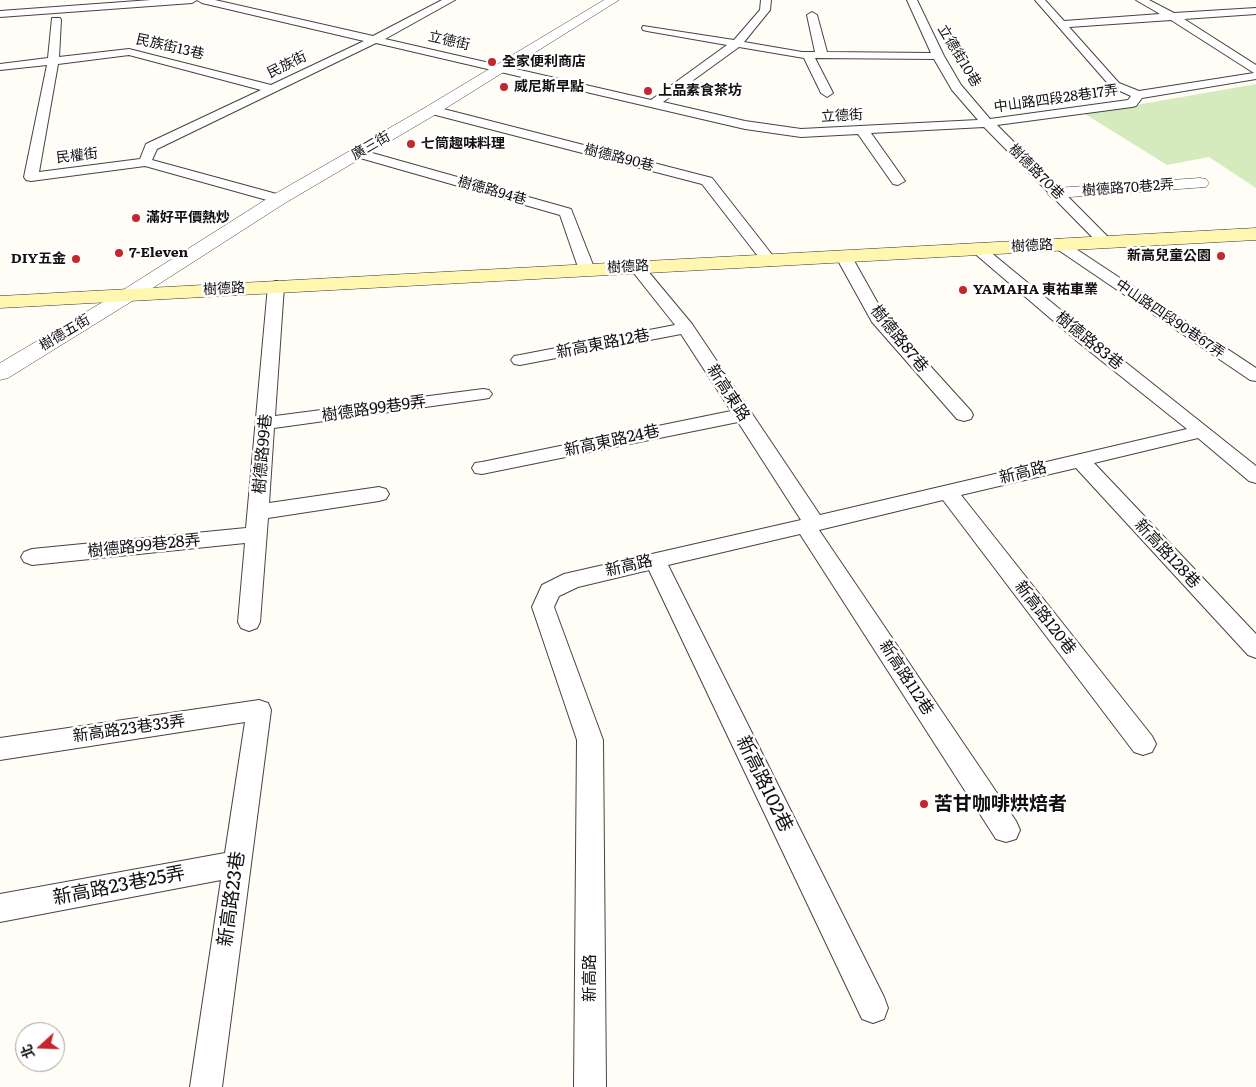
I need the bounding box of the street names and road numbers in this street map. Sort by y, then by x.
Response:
street label: 立德街10巷 [934,22,984,90]
street label: 立德街 [427,28,471,54]
street label: 民族街13巷 [134,31,206,63]
street label: 民族街 [264,48,310,82]
street label: 中山路四段28巷17弄 [993,82,1119,116]
street label: 立德街 [821,107,863,125]
street label: 廣三街 [349,128,393,164]
street label: 樹德路90巷 [582,141,656,175]
street label: 樹德路70巷 [1005,141,1067,203]
street label: 民權街 [55,145,99,167]
street label: 樹德路94巷 [456,173,528,209]
street label: 樹德路70巷2弄 [1081,176,1175,200]
street label: 樹德路 [1011,237,1053,255]
street label: 樹德路 [607,258,649,276]
street label: 中山路四段90巷67弄 [1112,276,1228,362]
street label: 樹德路 [203,280,245,298]
street label: 樹德路87巷 [866,302,932,376]
street label: 樹德路83巷 [1051,308,1127,374]
street label: 樹德五街 [37,311,93,355]
street label: 新高東路12巷 [555,326,651,362]
street label: 新高東路 [703,361,753,425]
street label: 樹德路99巷9弄 [321,392,427,426]
street label: 樹德路99巷 [250,413,276,495]
street label: 新高東路24巷 [563,422,661,460]
street label: 新高路 [997,458,1049,488]
street label: 新高路128巷 [1130,515,1204,593]
street label: 樹德路99巷28弄 [86,531,202,561]
street label: 新高路 [603,551,655,581]
street label: 新高路120巷 [1010,577,1080,659]
street label: 新高路112巷 [875,637,937,719]
street label: 新高路23巷33弄 [71,712,187,746]
street label: 新高路102巷 [731,732,797,836]
street label: 新高路23巷 [214,850,250,948]
street label: 新高路23巷25弄 [51,862,187,910]
street label: 新高路 [580,954,600,1002]

